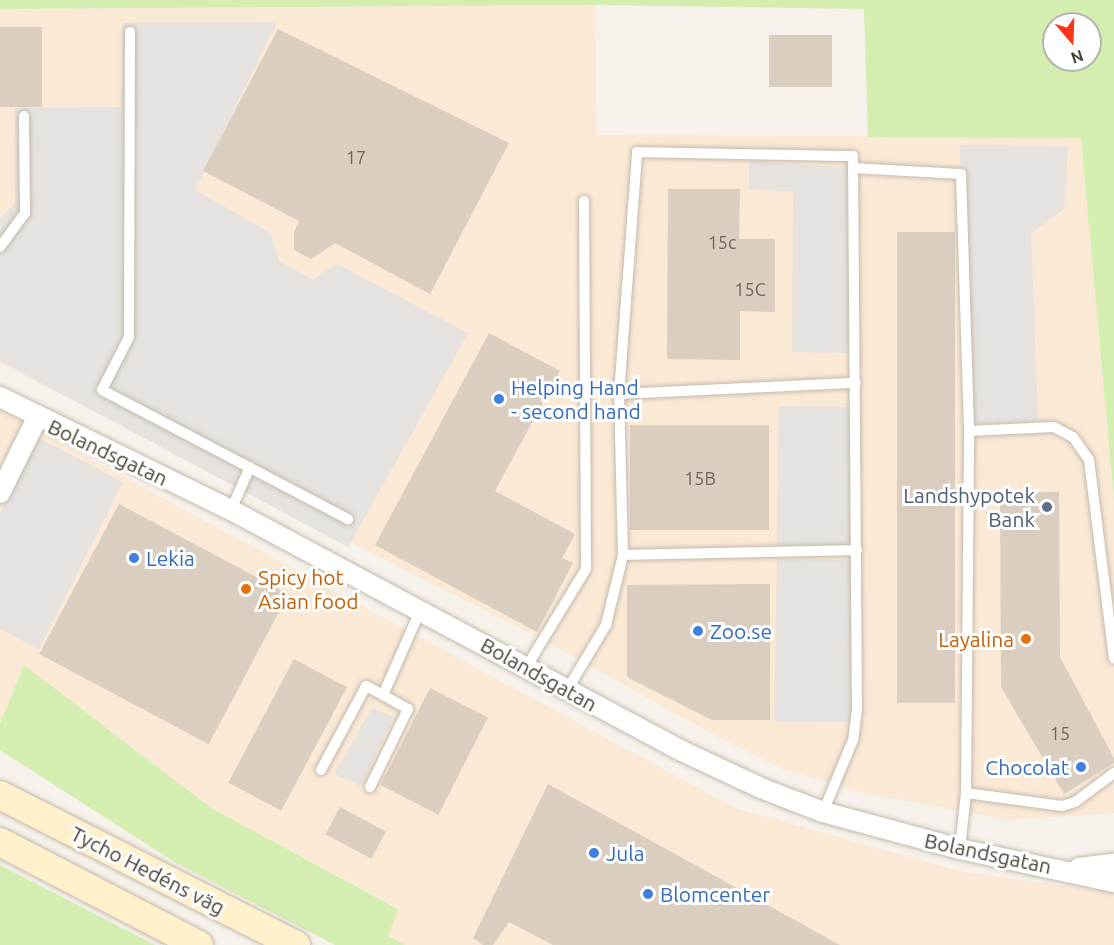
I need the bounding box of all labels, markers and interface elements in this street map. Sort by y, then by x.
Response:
north arrow [1042,12,1102,72]
text: N [1069,47,1086,68]
house number: 17 [346,146,366,168]
house number: 15c [708,231,736,253]
house number: 15C [734,278,766,300]
place label: Helping Hand - second hand [511,374,641,424]
marker: Helping Hand - second hand [492,392,506,406]
street label: Bolandsgatan [44,413,172,491]
house number: 15B [684,467,716,489]
place label: Landshypotek Bank [903,482,1035,532]
marker: Landshypotek Bank [1040,500,1054,514]
place label: Lekia [146,545,195,571]
marker: Lekia [127,551,141,565]
place label: Spicy hot Asian food [258,564,359,614]
marker: Spicy hot Asian food [239,582,253,596]
place label: Zoo.se [710,618,772,644]
marker: Zoo.se [691,624,705,638]
place label: Layalina [938,626,1014,652]
street label: Bolandsgatan [476,632,602,716]
marker: Layalina [1019,632,1033,646]
house number: 15 [1050,722,1070,744]
place label: Chocolat [985,754,1069,780]
marker: Chocolat [1074,760,1088,774]
street label: Tycho Hedéns väg [67,820,229,920]
street label: Bolandsgatan [922,827,1054,879]
place label: Jula [606,840,645,866]
marker: Jula [587,846,601,860]
place label: Blomcenter [660,881,770,907]
marker: Blomcenter [641,887,655,901]

